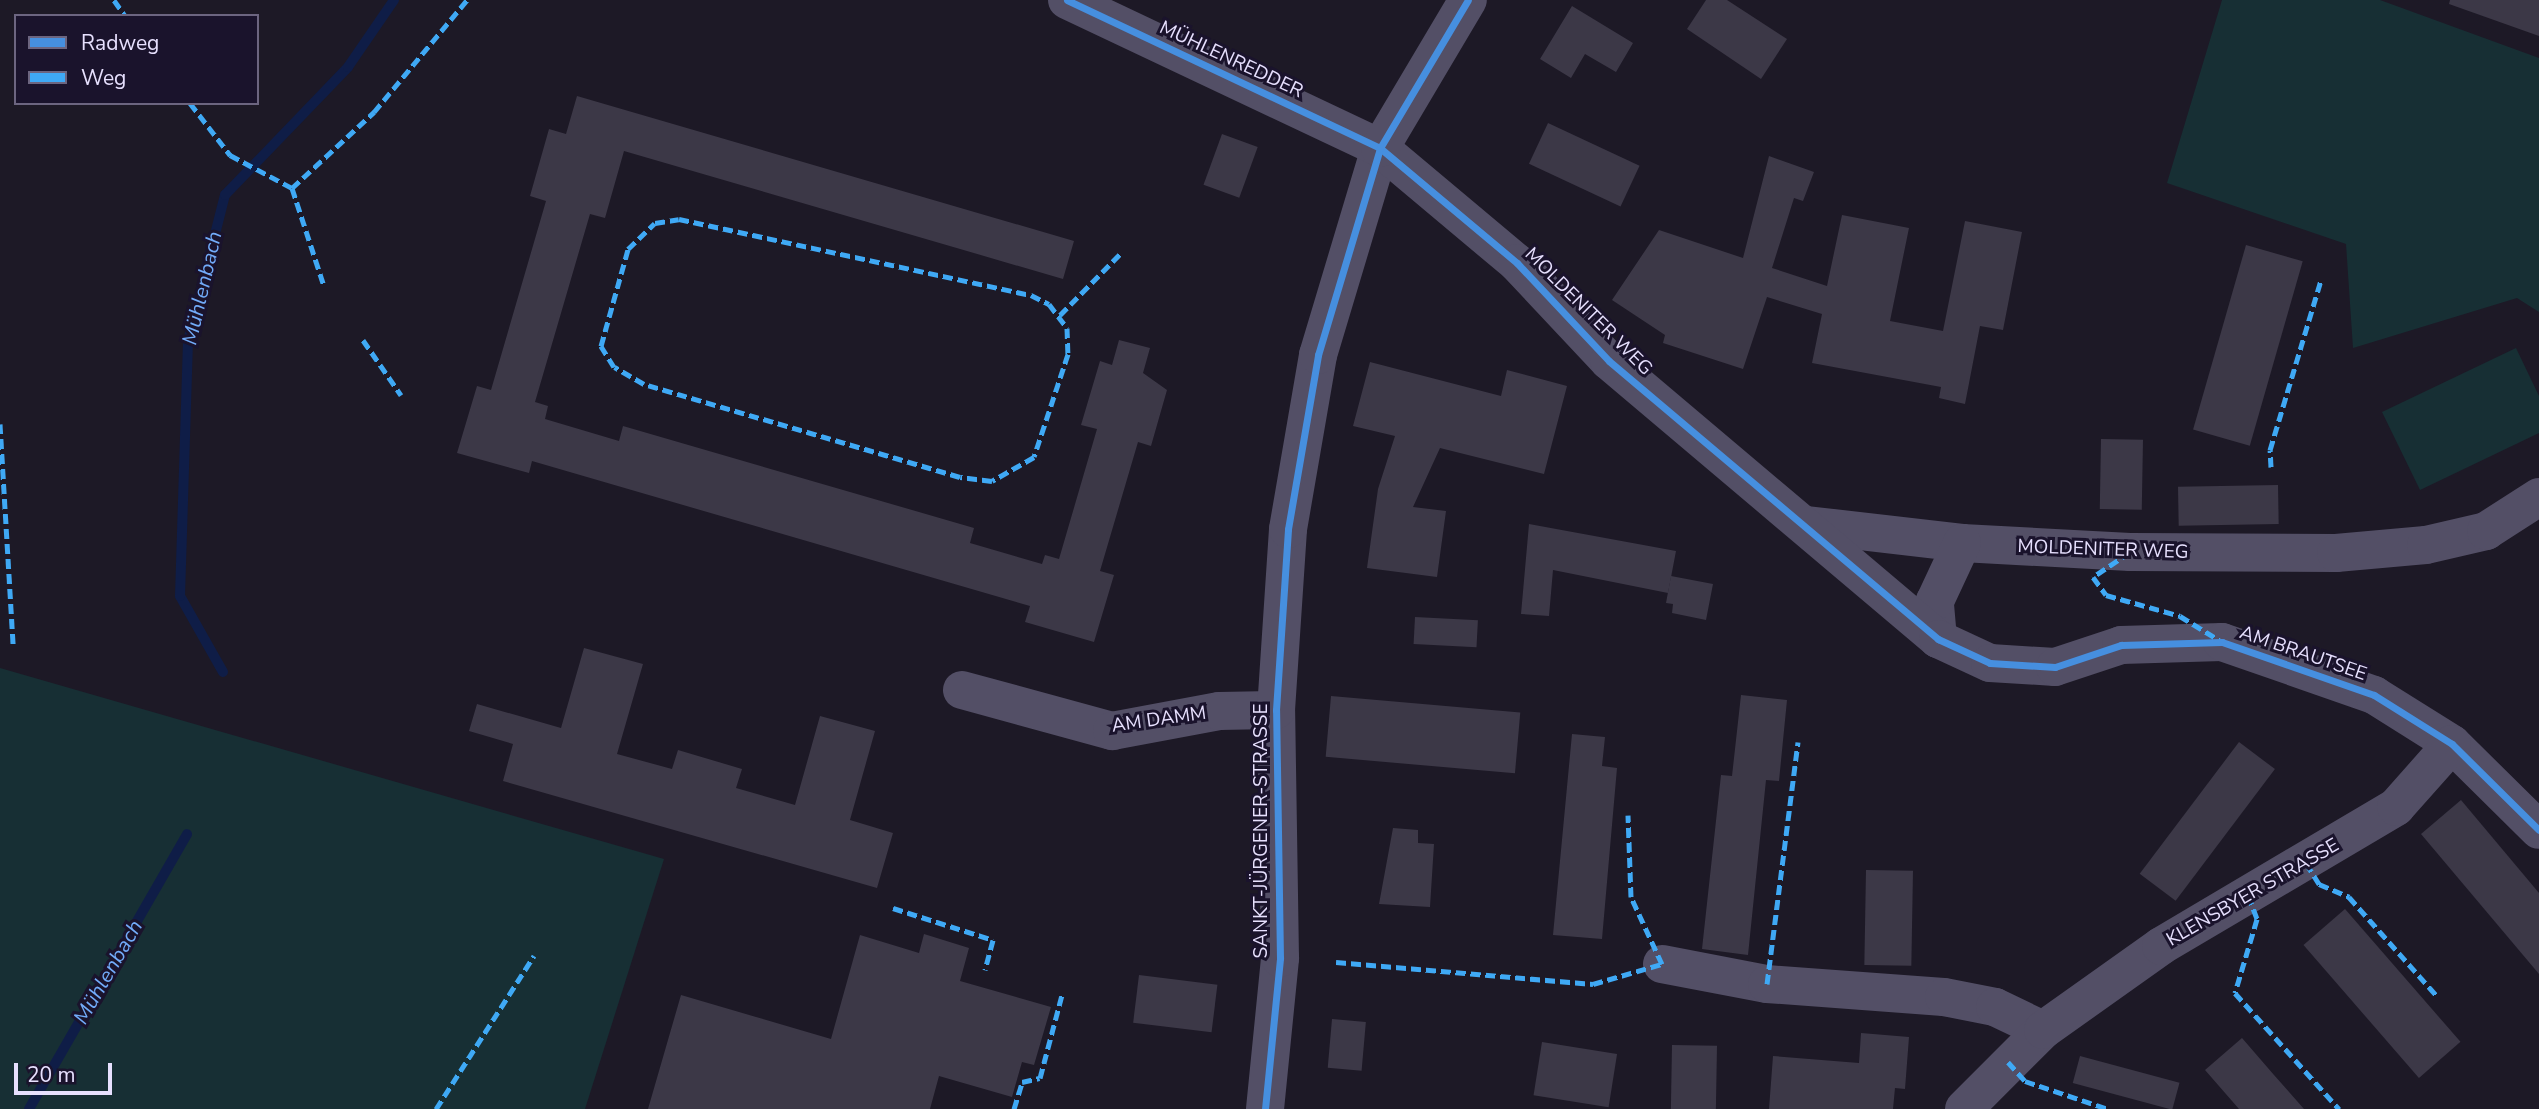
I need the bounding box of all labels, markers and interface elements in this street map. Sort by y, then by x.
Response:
legend [14,14,259,105]
street label: MÜHLENREDDER [1156,17,1306,103]
text: Radweg [81,29,159,57]
text: Weg [81,64,126,92]
water label: Mühlenbach [177,229,227,347]
street label: MOLDENITER WEG [1519,243,1657,381]
street label: MOLDENITER WEG [2017,536,2189,564]
street label: AM BRAUTSEE [2237,622,2369,686]
street label: AM DAMM [1110,702,1208,738]
street label: SANKT-JÜRGENER-STRASSE [1251,703,1273,959]
street label: KLENSBYER STRASSE [2163,834,2343,952]
water label: Mühlenbach [68,916,148,1028]
scale bar [18,1050,116,1094]
text: 20 m [27,1061,76,1089]

